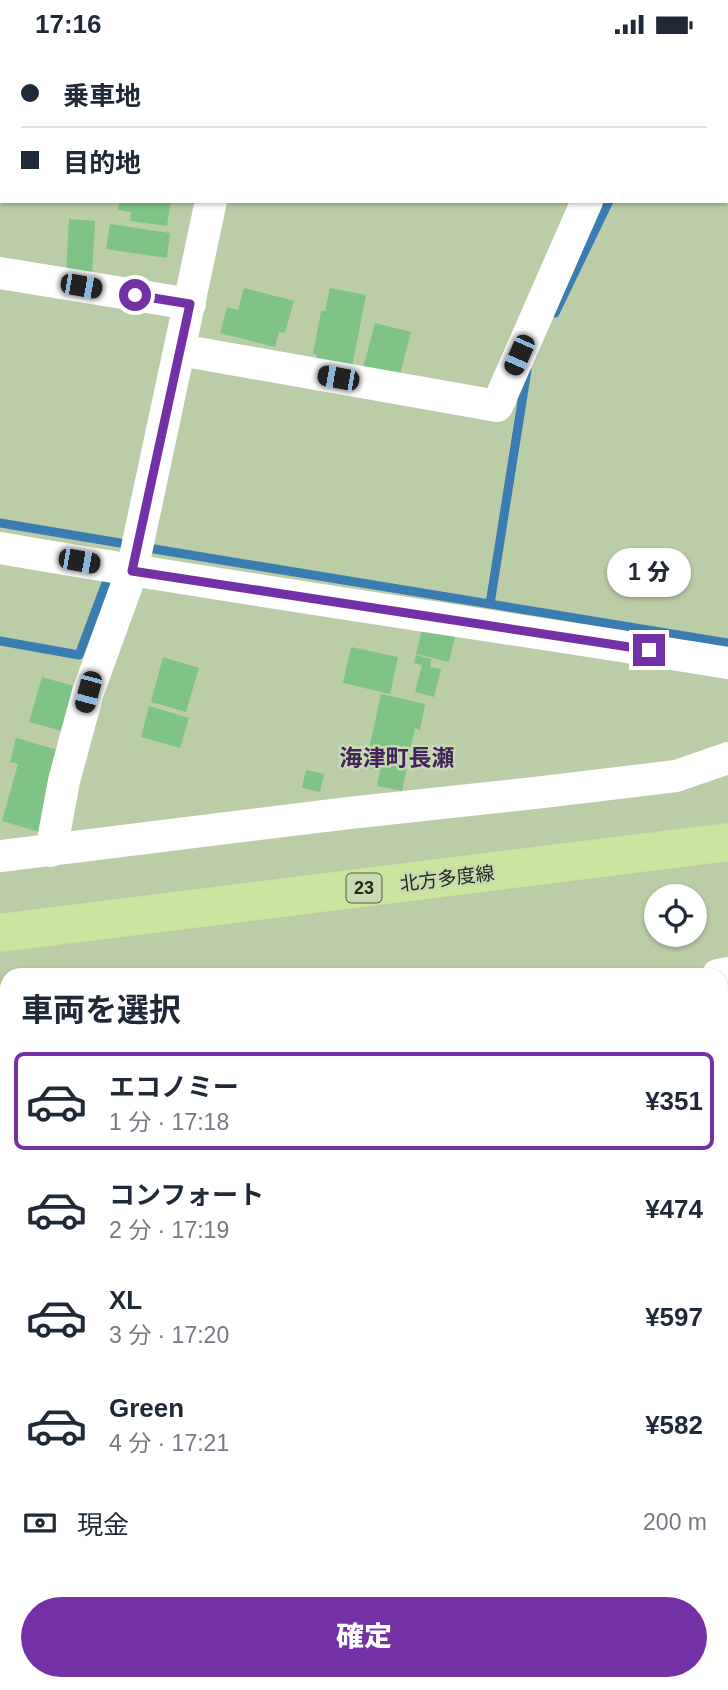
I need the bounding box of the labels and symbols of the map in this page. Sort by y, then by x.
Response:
car [59,272,104,300]
route start [119,279,151,311]
car [501,332,538,378]
car [316,364,361,392]
car [57,547,102,575]
callout: 1 分 [607,549,691,597]
route end [633,634,665,666]
car [73,669,104,715]
district label: 海津町長瀬 [340,745,455,771]
street label: 北方多度線 [399,862,495,895]
road number: 23 [346,873,382,903]

